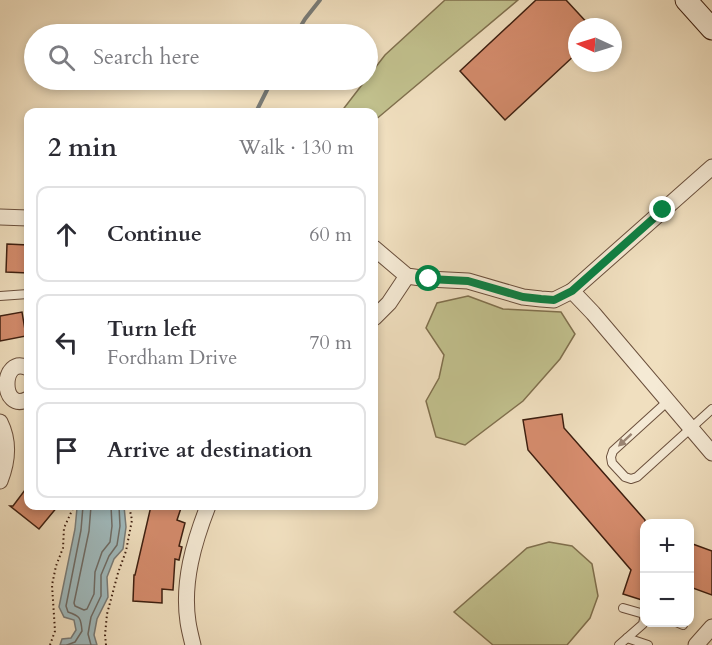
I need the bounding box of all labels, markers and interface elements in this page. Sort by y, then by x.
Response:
north arrow [568,18,622,72]
search box [24,24,378,90]
icon: search [45,41,78,74]
text: Search here [93,42,200,72]
text: 2 min [48,130,117,165]
text: Walk · 130 m [239,134,354,161]
route end [649,196,675,222]
icon: ahead [50,218,83,251]
text: Continue [107,219,202,249]
text: 60 m [309,221,352,248]
route start [415,265,441,291]
text: Turn left [107,314,196,344]
icon: left [50,326,83,359]
text: 70 m [309,329,352,356]
text: Fordham Drive [107,344,237,371]
one-way arrow [617,433,632,447]
icon: arrive [50,434,83,467]
text: Arrive at destination [107,435,312,465]
map controls [640,519,694,627]
button: + [640,519,694,573]
button: − [640,573,694,627]

